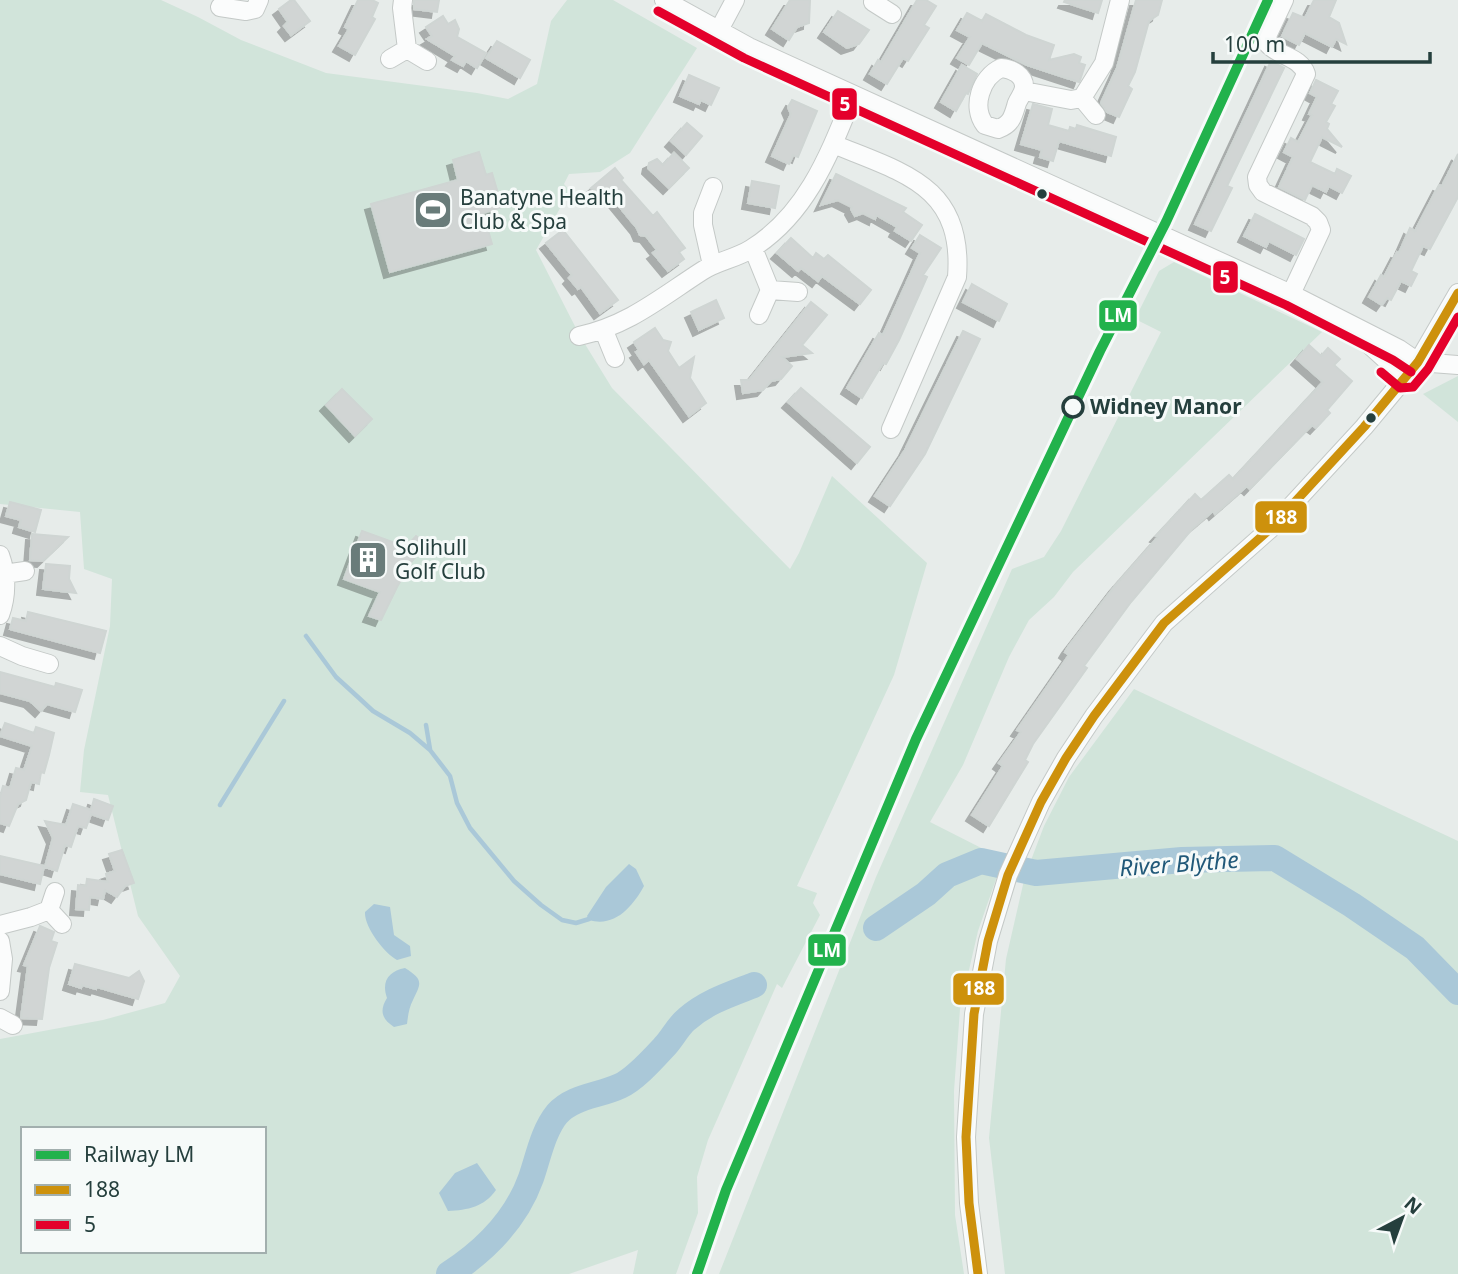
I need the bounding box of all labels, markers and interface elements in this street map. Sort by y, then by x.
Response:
scale bar [1213,21,1430,65]
text: 100 m [1224,30,1285,58]
line badge: 5 [831,87,858,121]
text: 5 [840,91,850,117]
place label: Banatyne Health Club & Spa [460,183,624,235]
unlabelled marker [1035,187,1049,201]
sports icon: Banatyne Health Club & Spa [412,189,454,231]
line badge: 5 [1212,260,1239,294]
text: 5 [1220,264,1230,290]
line badge: LM [1098,299,1138,332]
text: LM [1104,302,1132,328]
place label: Widney Manor [1090,392,1242,420]
marker: Widney Manor [1062,396,1084,418]
unlabelled marker [1364,411,1378,425]
line badge: 188 [1254,500,1308,534]
text: 188 [1265,504,1297,530]
place label: Solihull Golf Club [395,533,486,585]
building icon: Solihull Golf Club [347,539,389,581]
water label: River Blythe [1118,843,1240,883]
line badge: LM [807,933,847,967]
text: LM [813,937,841,963]
line badge: 188 [952,972,1005,1006]
text: 188 [963,975,995,1001]
legend [21,1127,266,1253]
text: Railway LM [84,1140,194,1168]
text: 188 [84,1175,120,1203]
north arrow [1367,1183,1437,1253]
text: N [1399,1190,1428,1220]
text: 5 [84,1210,96,1238]

